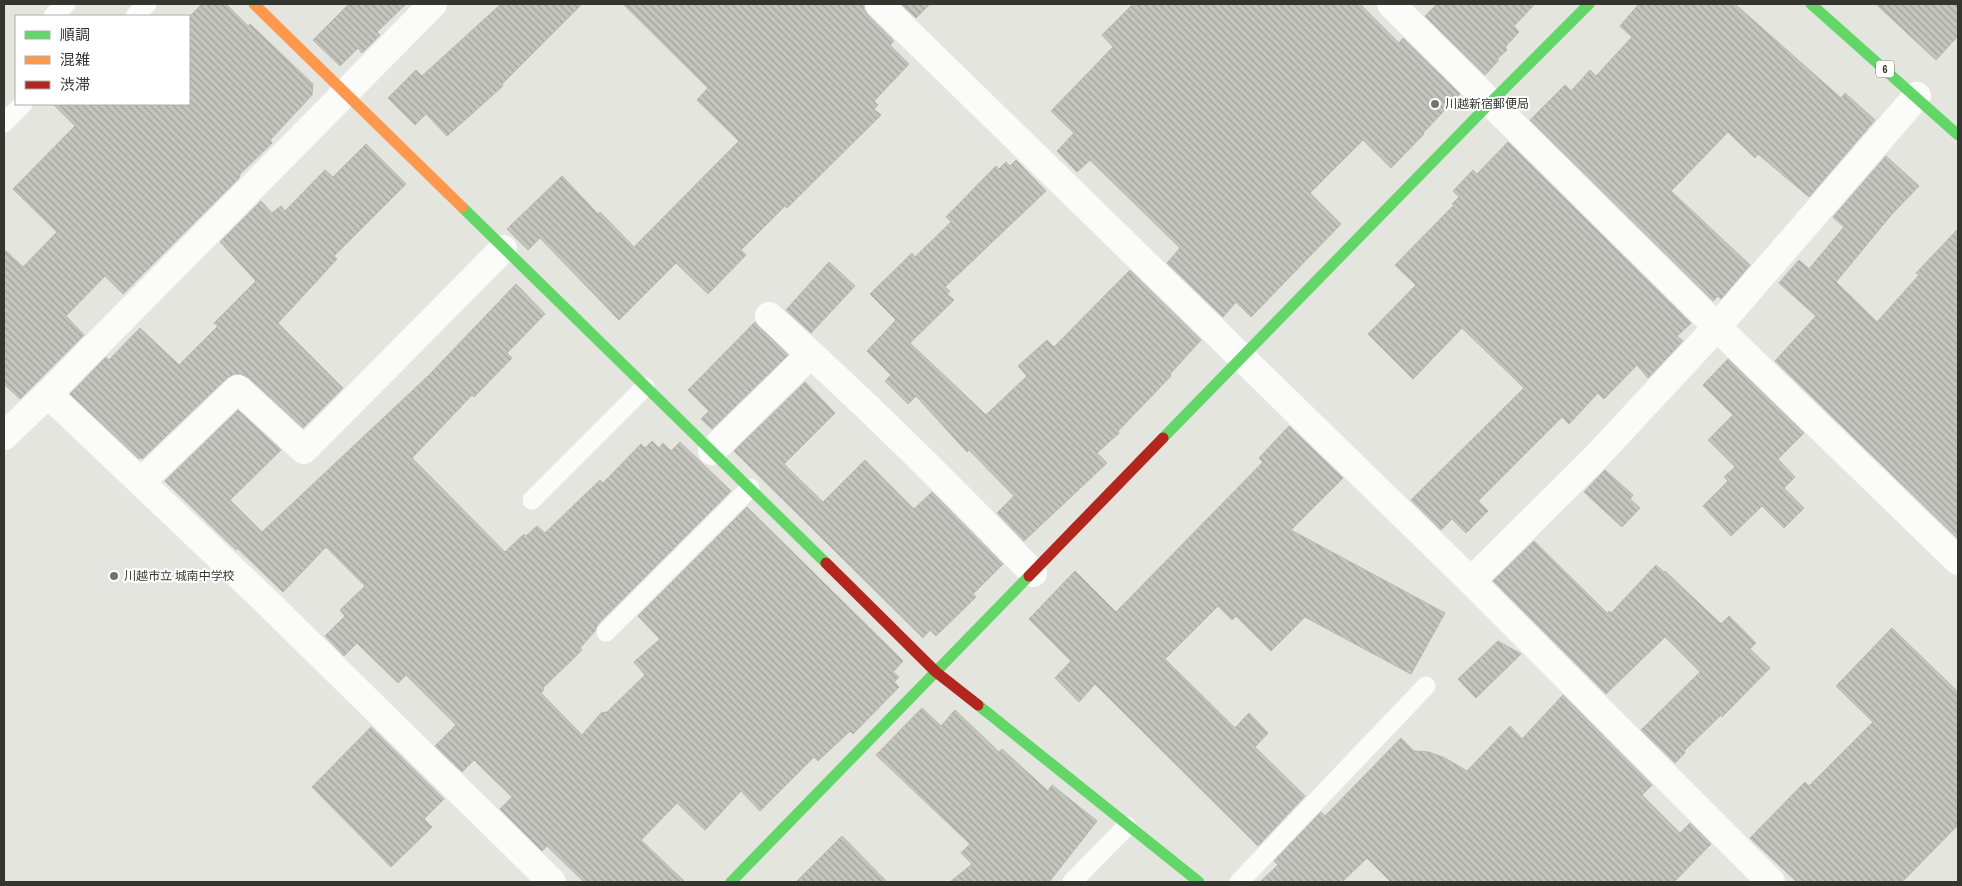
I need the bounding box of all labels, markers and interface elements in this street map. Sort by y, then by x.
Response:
legend [15,15,190,105]
text: 順調 [60,24,90,45]
text: 混雑 [60,49,90,70]
road number: 6 [1876,61,1894,78]
text: 渋滞 [60,74,90,95]
place label: 川越新宿郵便局 [1445,96,1529,112]
marker: 川越新宿郵便局 [1429,98,1441,110]
place label: 川越市立 城南中学校 [124,568,235,584]
marker: 川越市立 城南中学校 [108,570,120,582]

